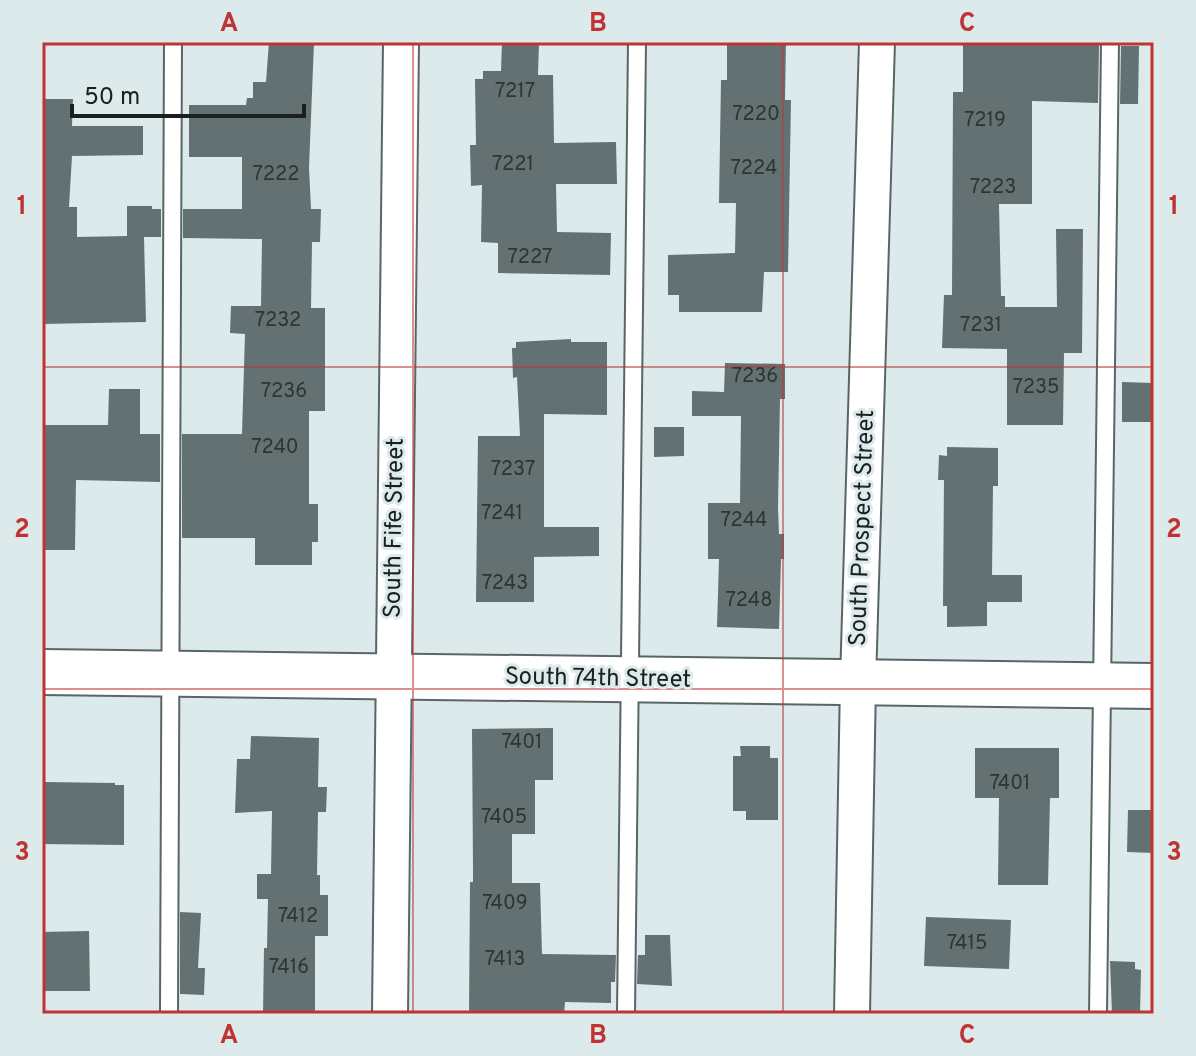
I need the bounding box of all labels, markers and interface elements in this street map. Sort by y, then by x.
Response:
text: A [220,8,238,41]
text: B [589,8,607,41]
text: C [959,8,975,41]
scale bar [72,68,304,118]
house number: 7217 [495,79,535,105]
text: 50 m [84,83,140,113]
house number: 7220 [732,102,780,128]
house number: 7219 [964,108,1006,134]
house number: 7221 [492,152,534,178]
house number: 7224 [731,156,777,182]
house number: 7222 [253,162,299,188]
house number: 7223 [970,175,1016,201]
text: 1 [17,191,27,224]
text: 1 [1169,191,1179,224]
house number: 7227 [508,245,552,271]
house number: 7232 [255,308,301,334]
house number: 7231 [960,313,1002,339]
house number: 7236 [732,364,778,390]
house number: 7235 [1013,375,1059,401]
house number: 7236 [261,379,307,405]
street label: South Prospect Street [844,409,882,647]
house number: 7240 [251,435,299,461]
street label: South Fife Street [378,438,412,618]
house number: 7237 [491,457,535,483]
house number: 7241 [481,501,523,527]
house number: 7244 [720,508,768,534]
text: 2 [14,514,30,547]
text: 2 [1166,514,1182,547]
house number: 7243 [482,571,528,597]
house number: 7248 [726,588,772,614]
street label: South 74th Street [505,662,691,696]
house number: 7401 [501,730,543,756]
house number: 7401 [989,771,1031,797]
house number: 7405 [481,805,527,831]
text: 3 [14,837,30,870]
text: 3 [1166,837,1182,870]
house number: 7409 [482,891,528,917]
house number: 7412 [278,904,318,930]
house number: 7415 [947,931,987,957]
house number: 7413 [485,947,525,973]
house number: 7416 [269,955,309,981]
text: A [220,1020,238,1053]
text: B [589,1020,607,1053]
text: C [959,1020,975,1053]

